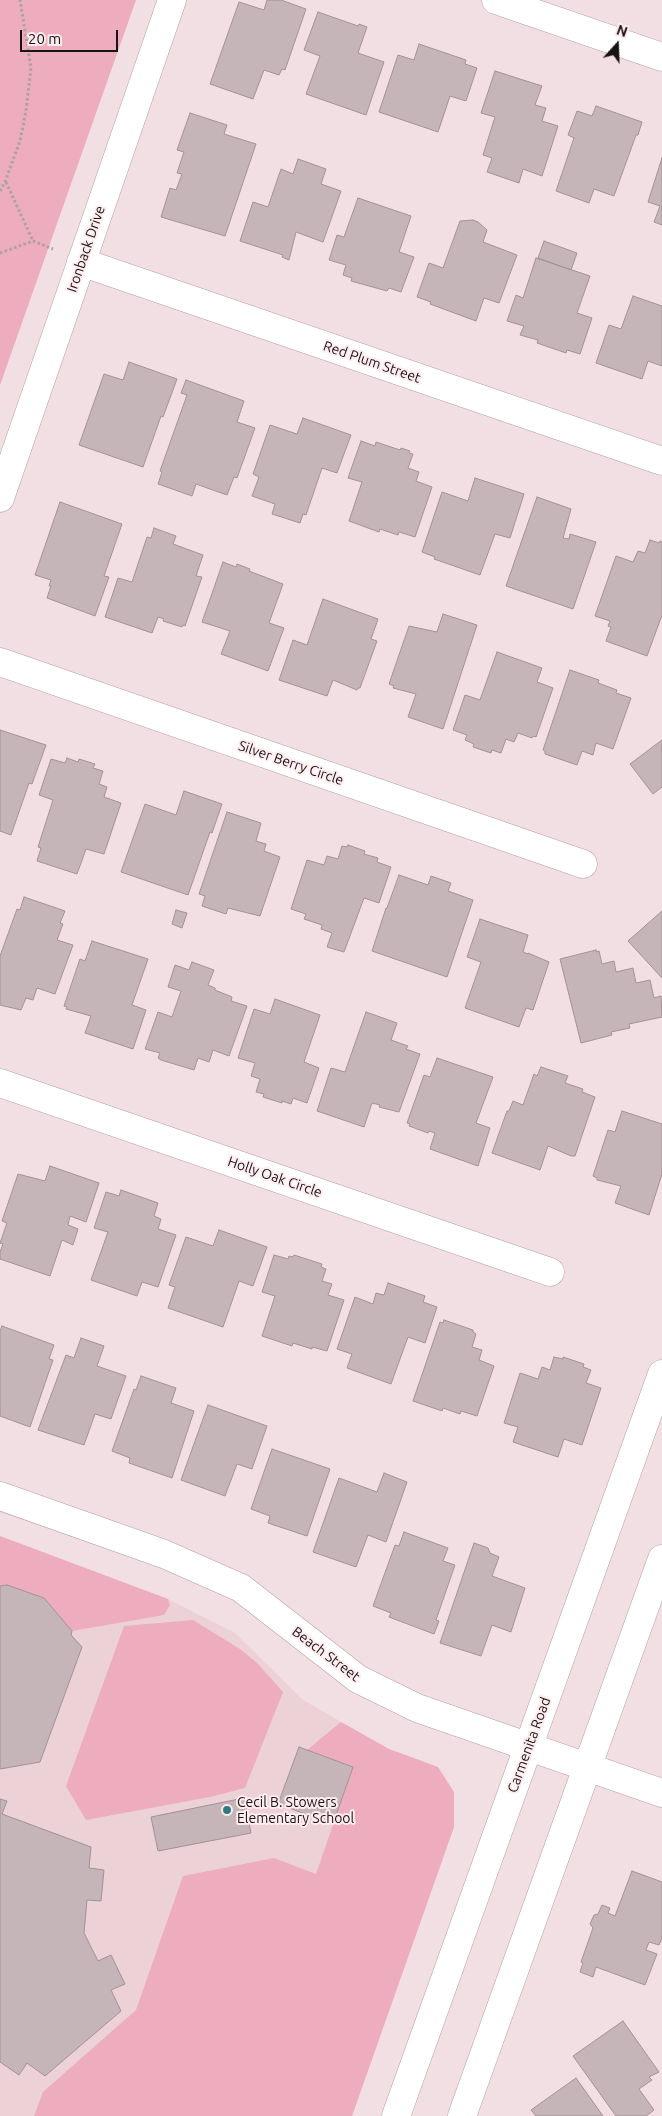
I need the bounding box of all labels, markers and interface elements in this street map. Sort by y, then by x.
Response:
scale bar [22,20,120,52]
north arrow [592,20,642,70]
text: N [614,22,630,40]
text: 20 m [28,30,61,47]
street label: Ironback Drive [63,204,109,294]
street label: Red Plum Street [321,337,423,387]
street label: Silver Berry Circle [236,737,346,789]
street label: Holly Oak Circle [226,1153,324,1201]
street label: Beach Street [289,1623,363,1685]
street label: Carmenita Road [504,1695,554,1795]
place label: Cecil B. Stowers Elementary School [237,1794,354,1826]
marker: Cecil B. Stowers Elementary School [221,1804,233,1816]

